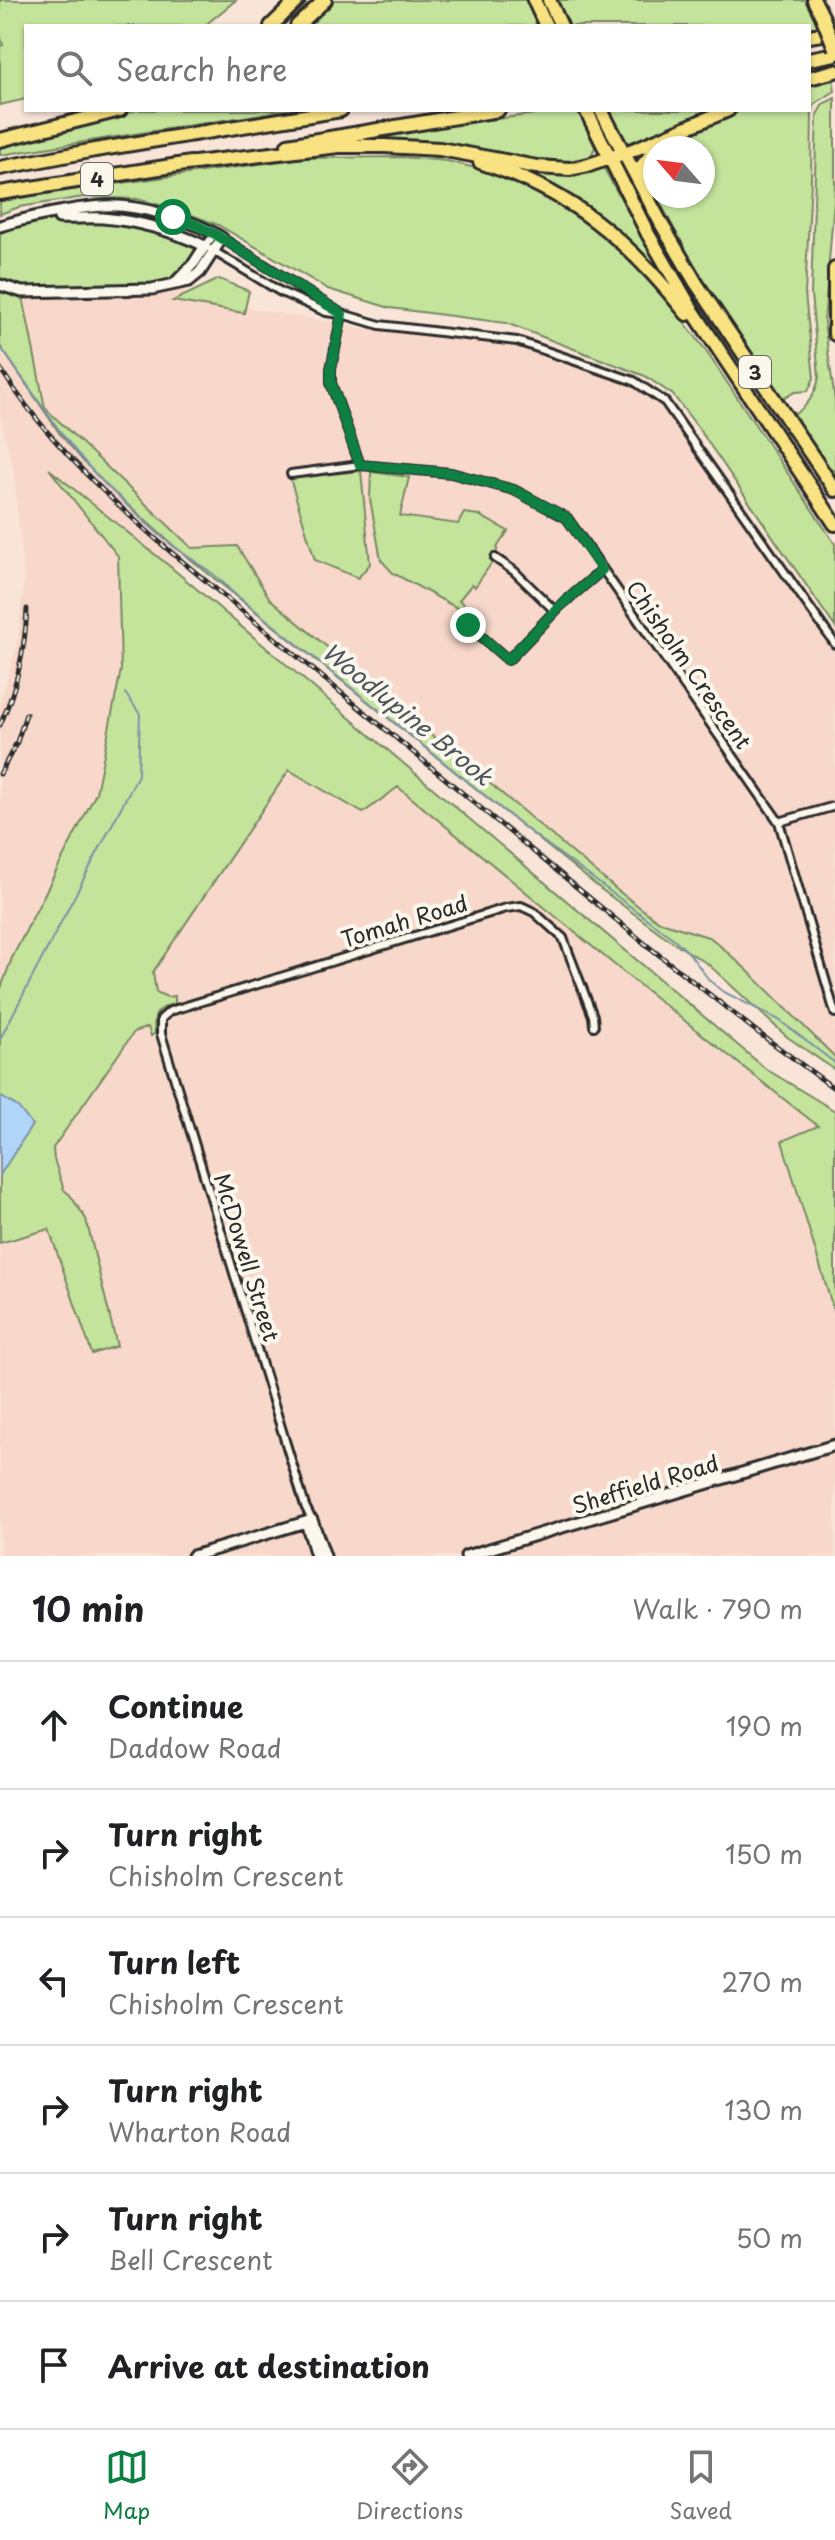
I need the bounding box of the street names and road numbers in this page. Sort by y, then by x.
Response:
road number: 4 [81,163,113,195]
road number: 3 [739,356,771,388]
street label: Chisholm Crescent [619,573,761,755]
street label: Tomah Road [337,885,471,955]
street label: McDowell Street [207,1169,289,1345]
street label: Sheffield Road [568,1445,722,1521]

